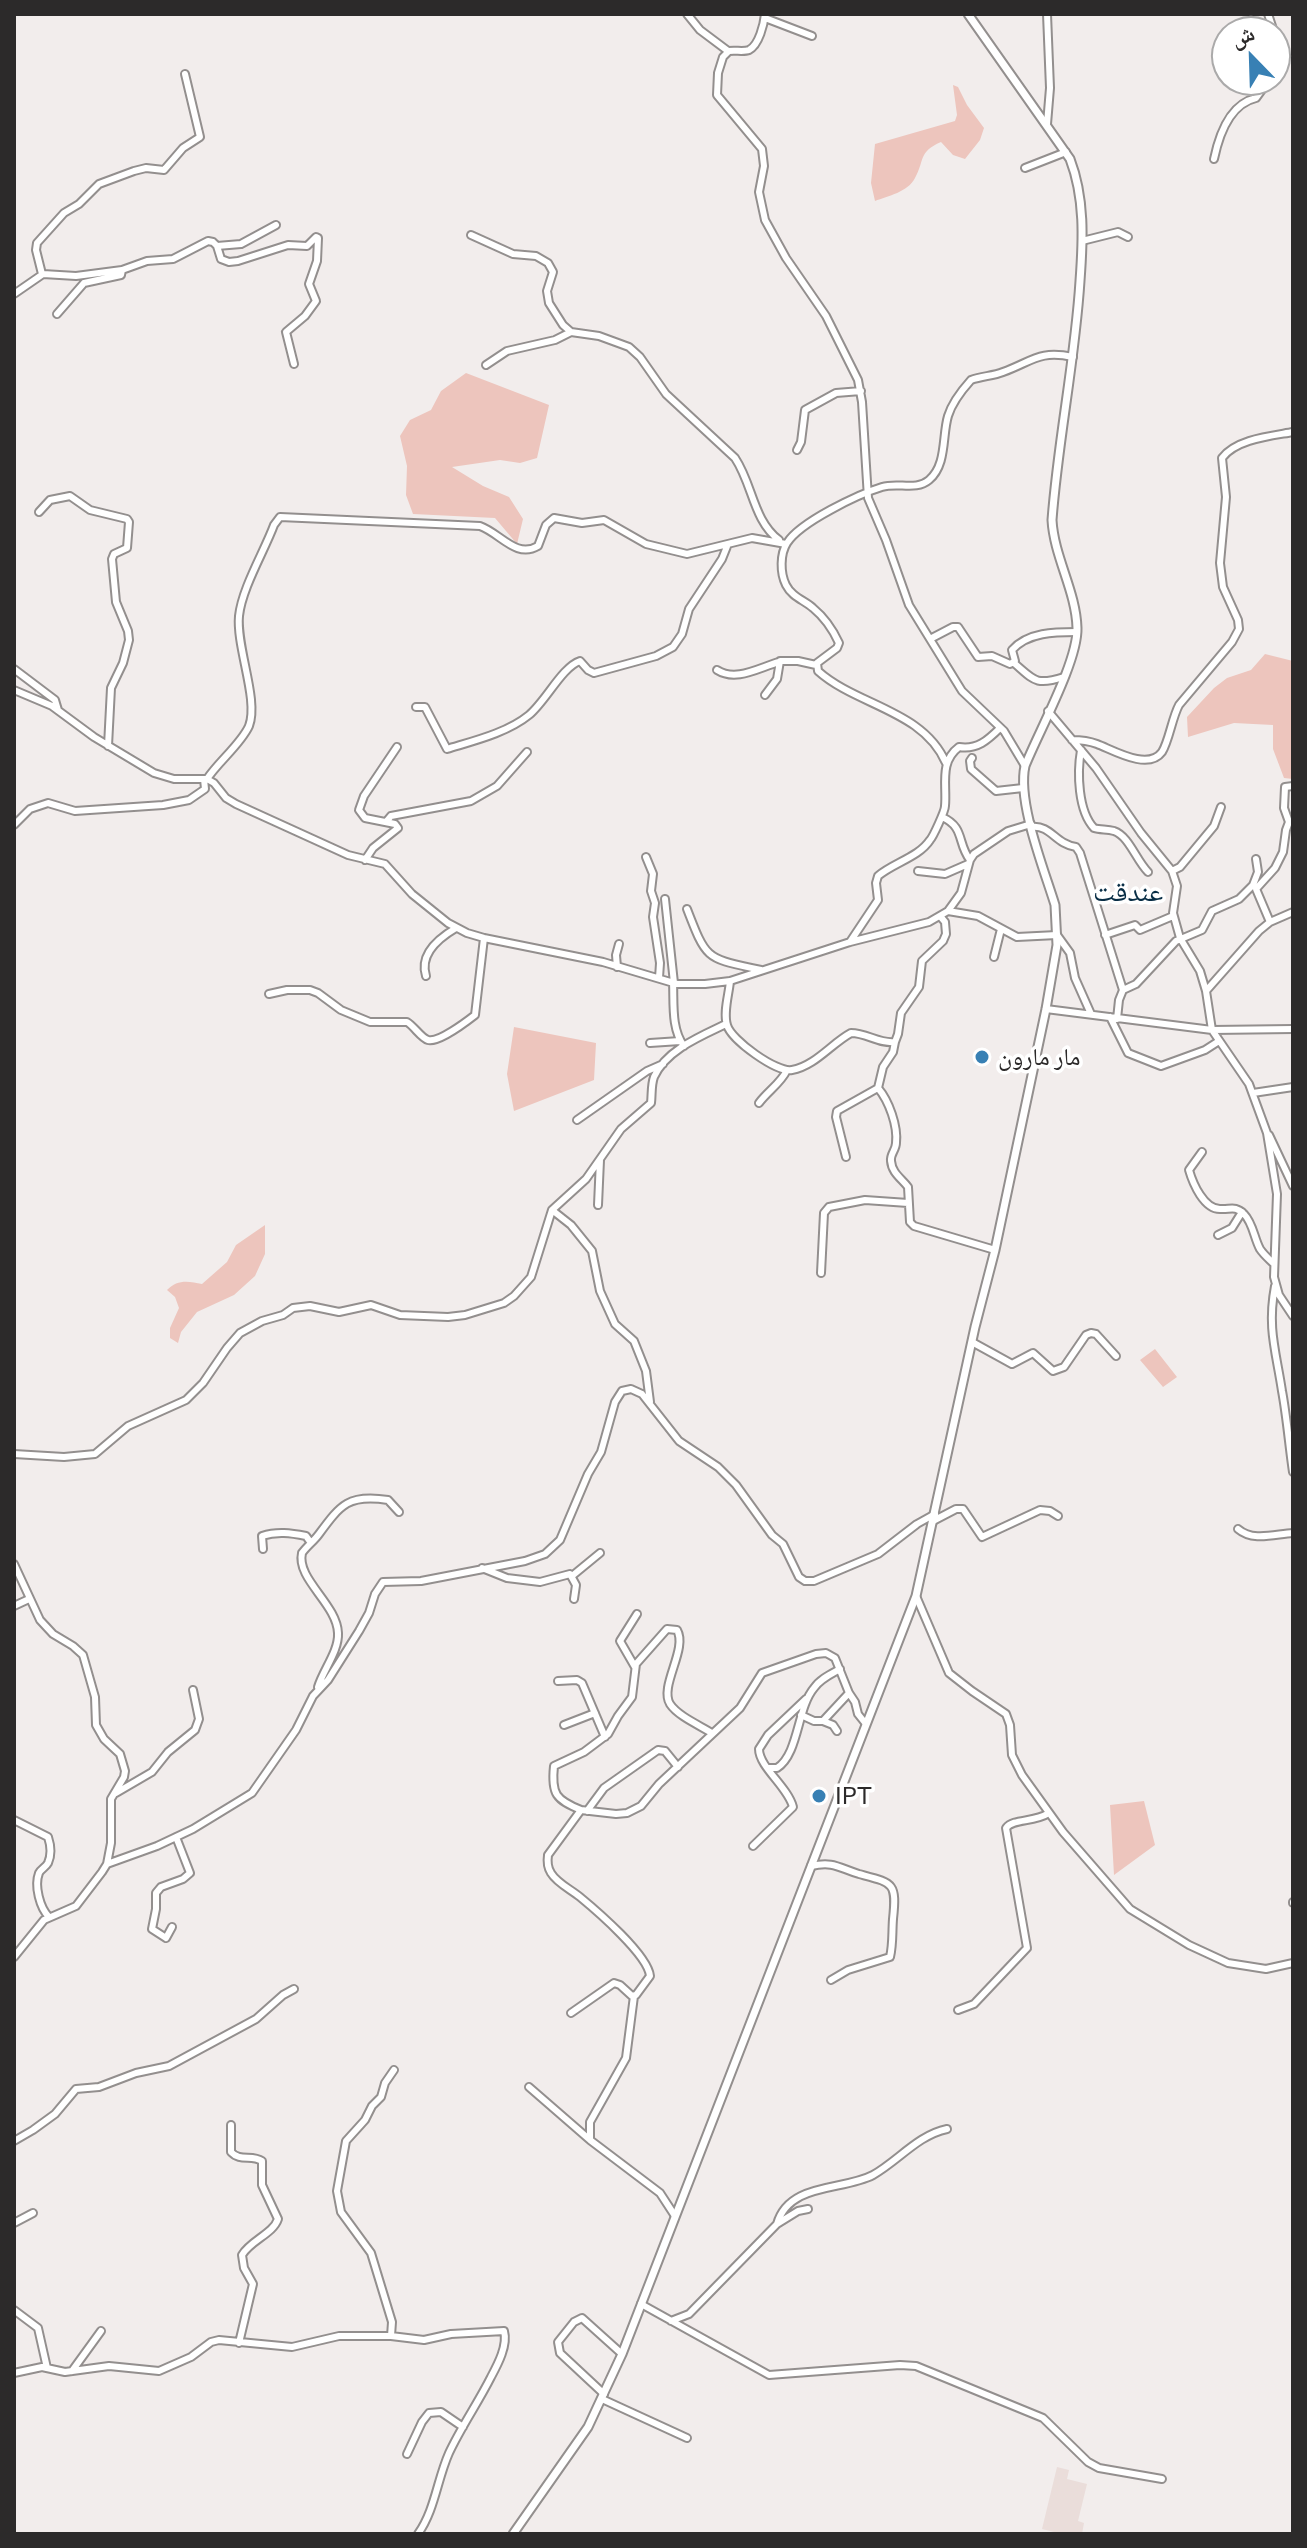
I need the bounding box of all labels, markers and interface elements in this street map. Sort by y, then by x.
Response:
north arrow [1211,16,1291,96]
text: ش [1226,18,1258,52]
district label: عندقت [1093,875,1163,909]
place label: مار مارون [998,1043,1080,1071]
marker: مار مارون [973,1048,991,1066]
place label: IPT [835,1782,872,1810]
marker: IPT [810,1787,828,1805]

